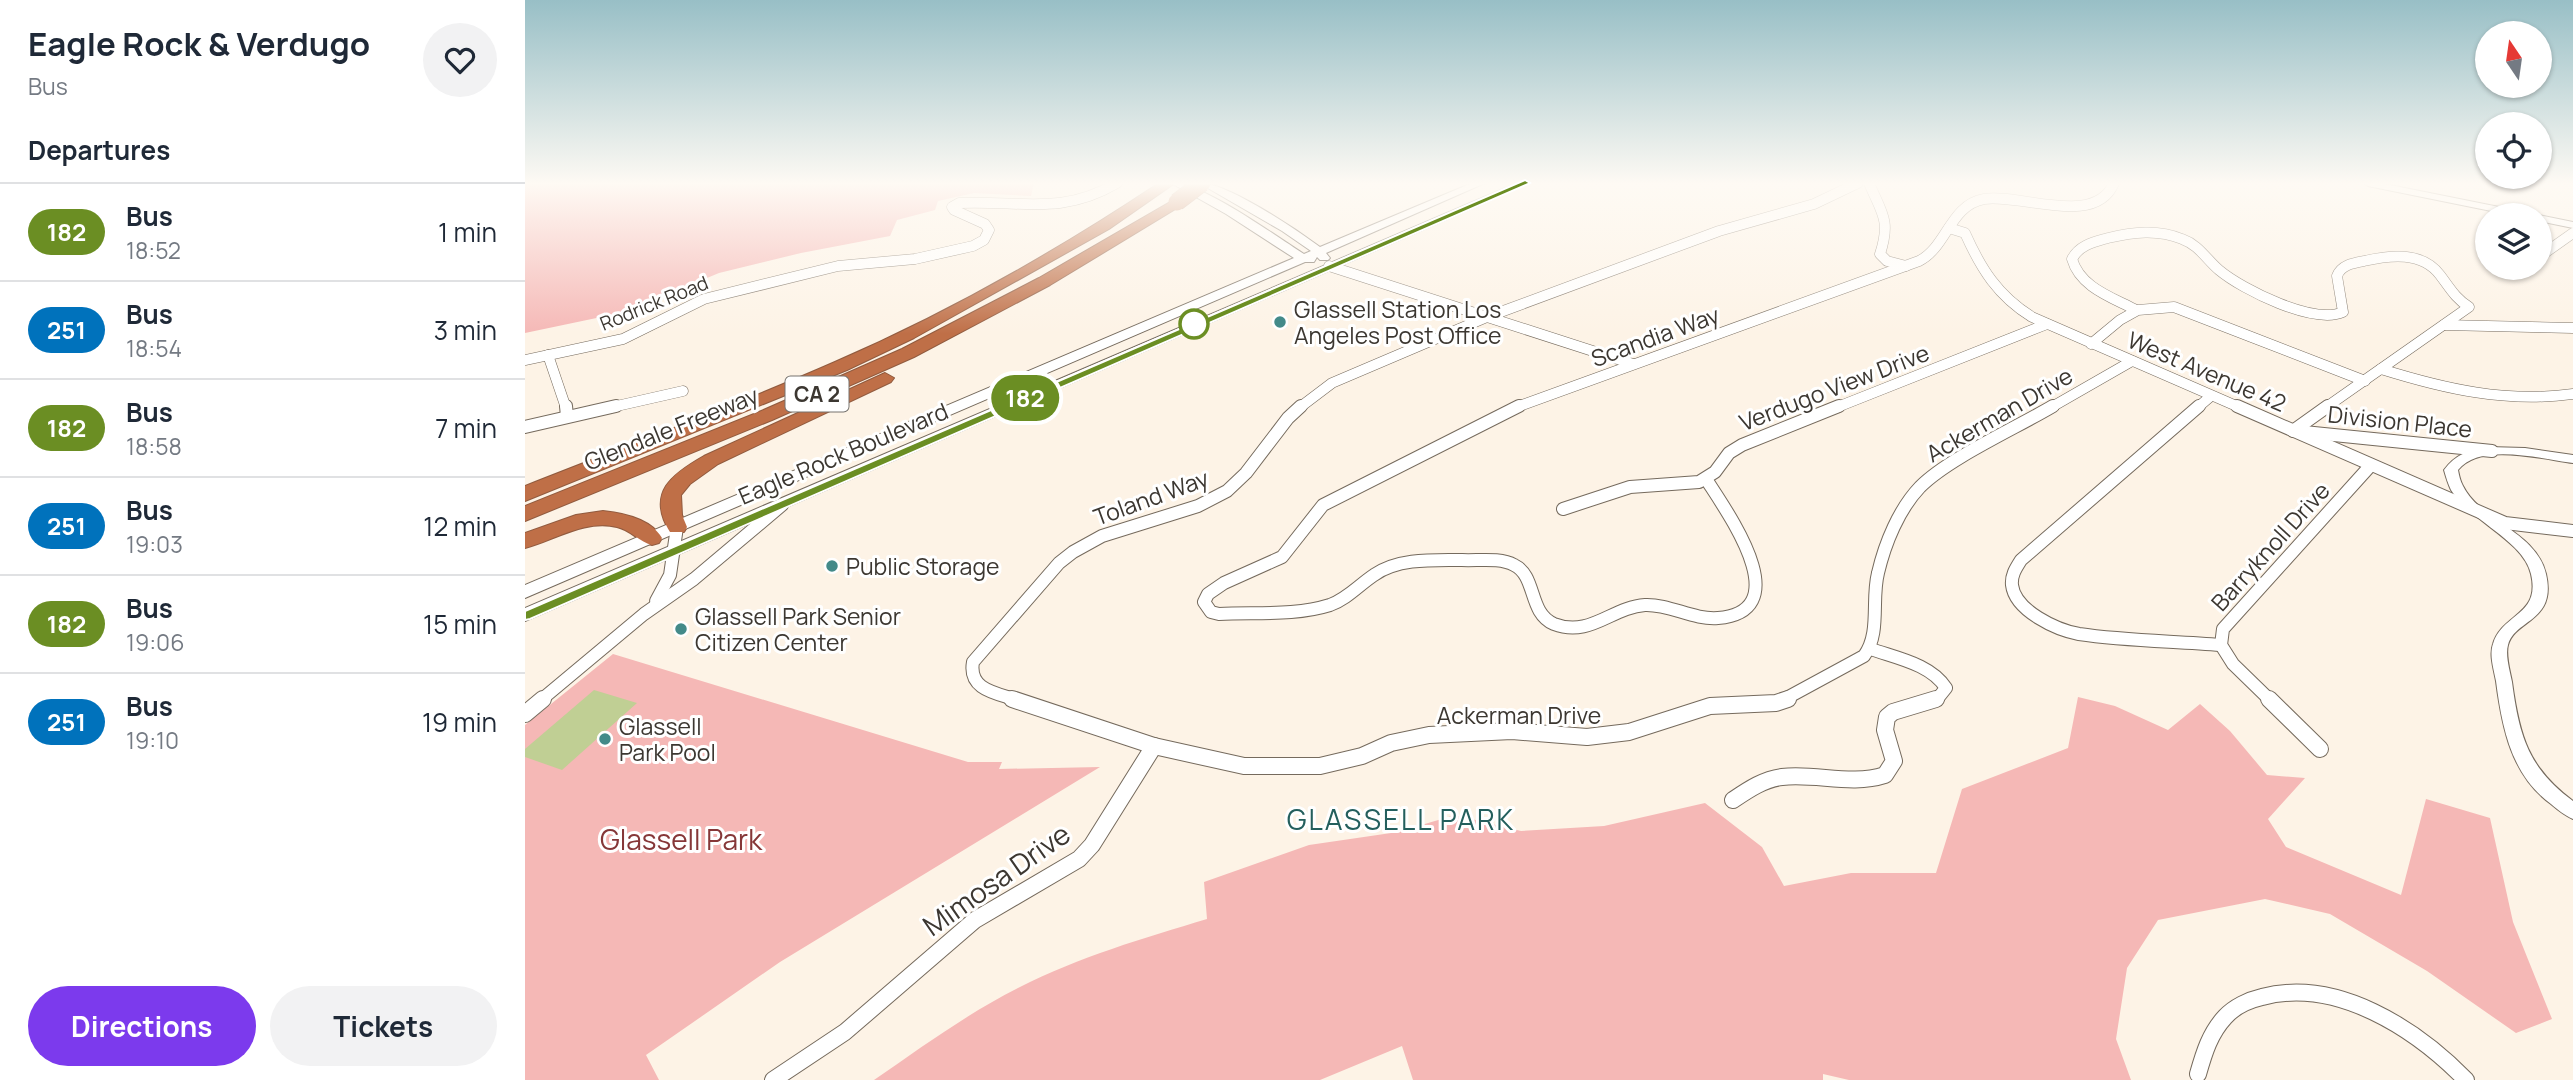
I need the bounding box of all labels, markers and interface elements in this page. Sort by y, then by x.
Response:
text: Eagle Rock & Verdugo [28,21,370,66]
north arrow [2475,21,2551,98]
map controls [2475,21,2552,280]
button: heart [423,23,497,97]
text: Bus [28,70,68,102]
button: locate [2475,112,2552,189]
text: Departures [28,132,170,168]
text: Bus [126,198,173,234]
button: layers [2475,203,2552,280]
text: 1 min [438,214,497,250]
text: 182 [47,215,86,248]
text: 18:52 [126,234,181,266]
street label: Rodrick Road [596,269,712,337]
place label: Glassell Station Los Angeles Post Office [1294,293,1501,351]
text: Bus [126,296,173,332]
street label: Scandia Way [1586,298,1724,374]
unlabelled marker [1179,309,1209,339]
text: 3 min [434,312,497,348]
text: 251 [47,313,86,346]
marker: Glassell Station Los Angeles Post Office [1272,314,1288,330]
street label: West Avenue 42 [2123,323,2291,419]
text: 18:54 [126,332,182,364]
street label: Verdugo View Drive [1734,336,1934,438]
street label: Ackerman Drive [1920,359,2078,469]
line badge: 182 [985,375,1065,421]
road number: CA 2 [785,376,849,412]
street label: Glendale Freeway [579,378,763,478]
text: 182 [1005,381,1045,414]
text: Bus [126,394,173,430]
street label: Eagle Rock Boulevard [733,394,953,512]
street label: Division Place [2326,398,2474,444]
text: 7 min [435,410,497,446]
text: 182 [47,411,86,444]
text: 18:58 [126,430,182,462]
street label: Toland Way [1089,461,1213,533]
street label: Barryknoll Drive [2204,475,2336,617]
text: Bus [126,492,173,528]
text: 12 min [423,508,497,544]
text: 251 [47,509,86,542]
text: 19:03 [126,528,183,560]
place label: Public Storage [846,550,999,582]
marker: Public Storage [824,558,840,574]
text: Bus [126,590,173,626]
place label: Glassell Park Senior Citizen Center [695,600,901,658]
text: 15 min [423,606,497,642]
text: 182 [47,607,86,640]
marker: Glassell Park Senior Citizen Center [673,621,689,637]
text: 19:06 [126,626,184,658]
text: Bus [126,688,173,724]
street label: Ackerman Drive [1437,699,1601,731]
text: 19 min [422,704,497,740]
text: 251 [47,705,86,738]
place label: Glassell Park Pool [619,710,716,768]
text: 19:10 [126,724,179,756]
marker: Glassell Park Pool [597,731,613,747]
district label: GLASSELL PARK [1287,800,1515,838]
street label: Mimosa Drive [915,814,1077,944]
park label: Glassell Park [600,820,763,858]
button: Directions [28,986,256,1066]
button: Tickets [270,986,497,1066]

